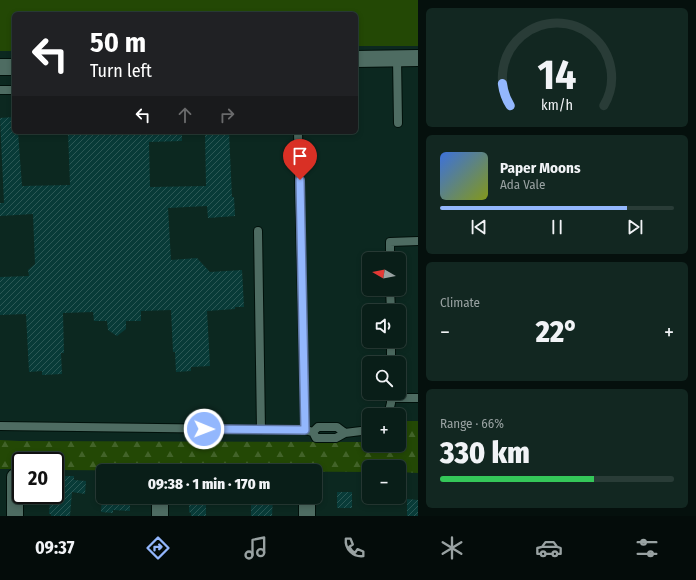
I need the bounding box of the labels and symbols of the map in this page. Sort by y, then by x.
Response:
pin [283,139,317,180]
north arrow [362,252,406,296]
position arrow [183,408,225,450]
speed limit sign: 20 [12,452,64,504]

